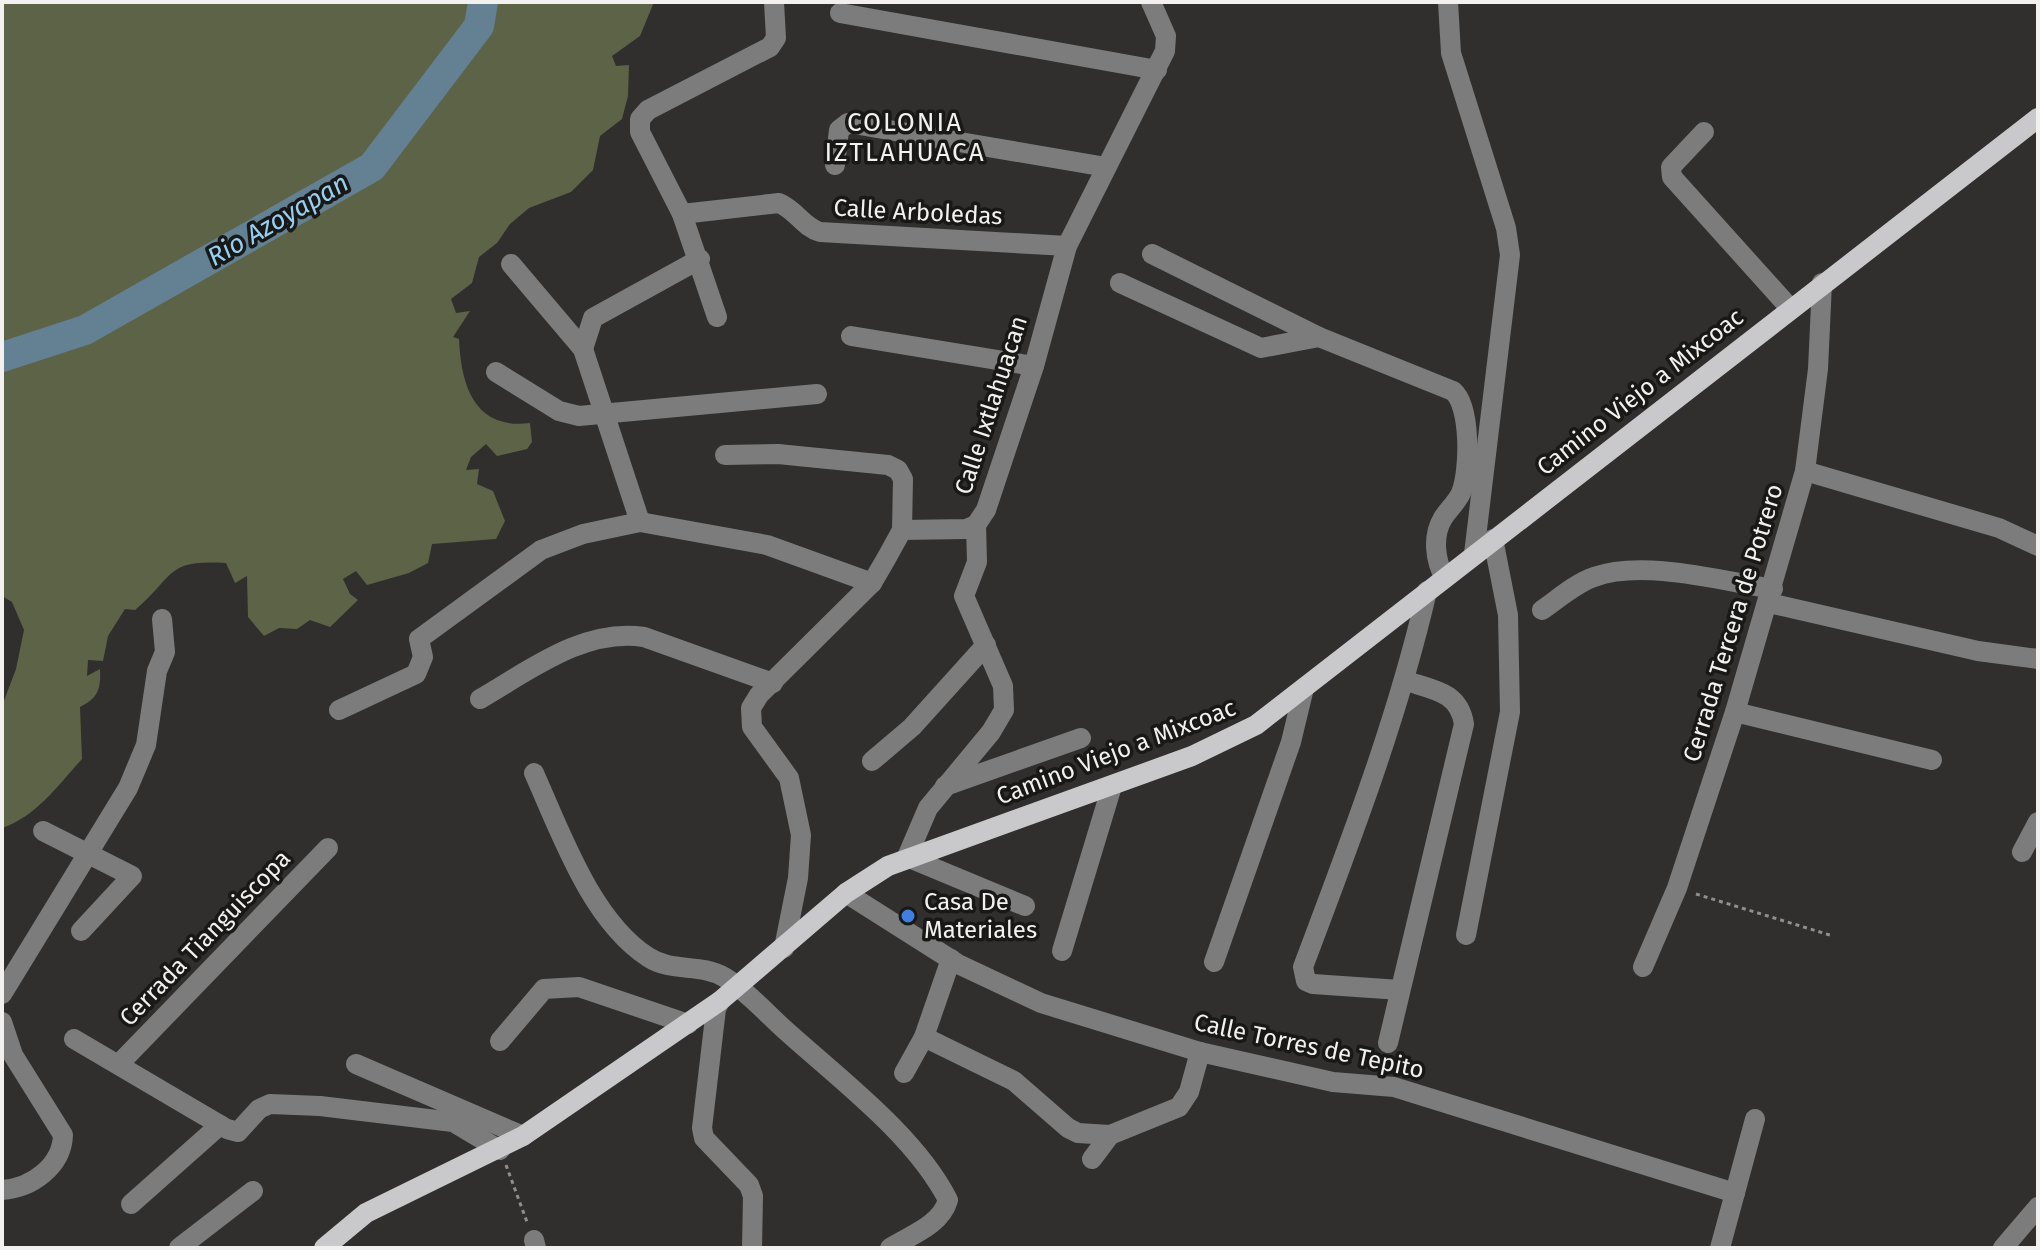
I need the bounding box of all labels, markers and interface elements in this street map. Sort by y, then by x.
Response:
district label: COLONIA IZTLAHUACA [824,107,986,168]
water label: Rio Azoyapan [202,167,354,273]
street label: Calle Arboledas [833,194,1003,230]
street label: Camino Viejo a Mixcoac [1531,303,1749,481]
street label: Calle Ixtlahuacan [949,312,1033,498]
street label: Cerrada Tercera de Potrero [1677,481,1789,765]
street label: Camino Viejo a Mixcoac [992,693,1240,811]
street label: Cerrada Tianguiscopa [114,844,296,1032]
place label: Casa De Materiales [924,888,1037,944]
marker: Casa De Materiales [899,907,917,925]
street label: Calle Torres de Tepito [1192,1008,1426,1084]

